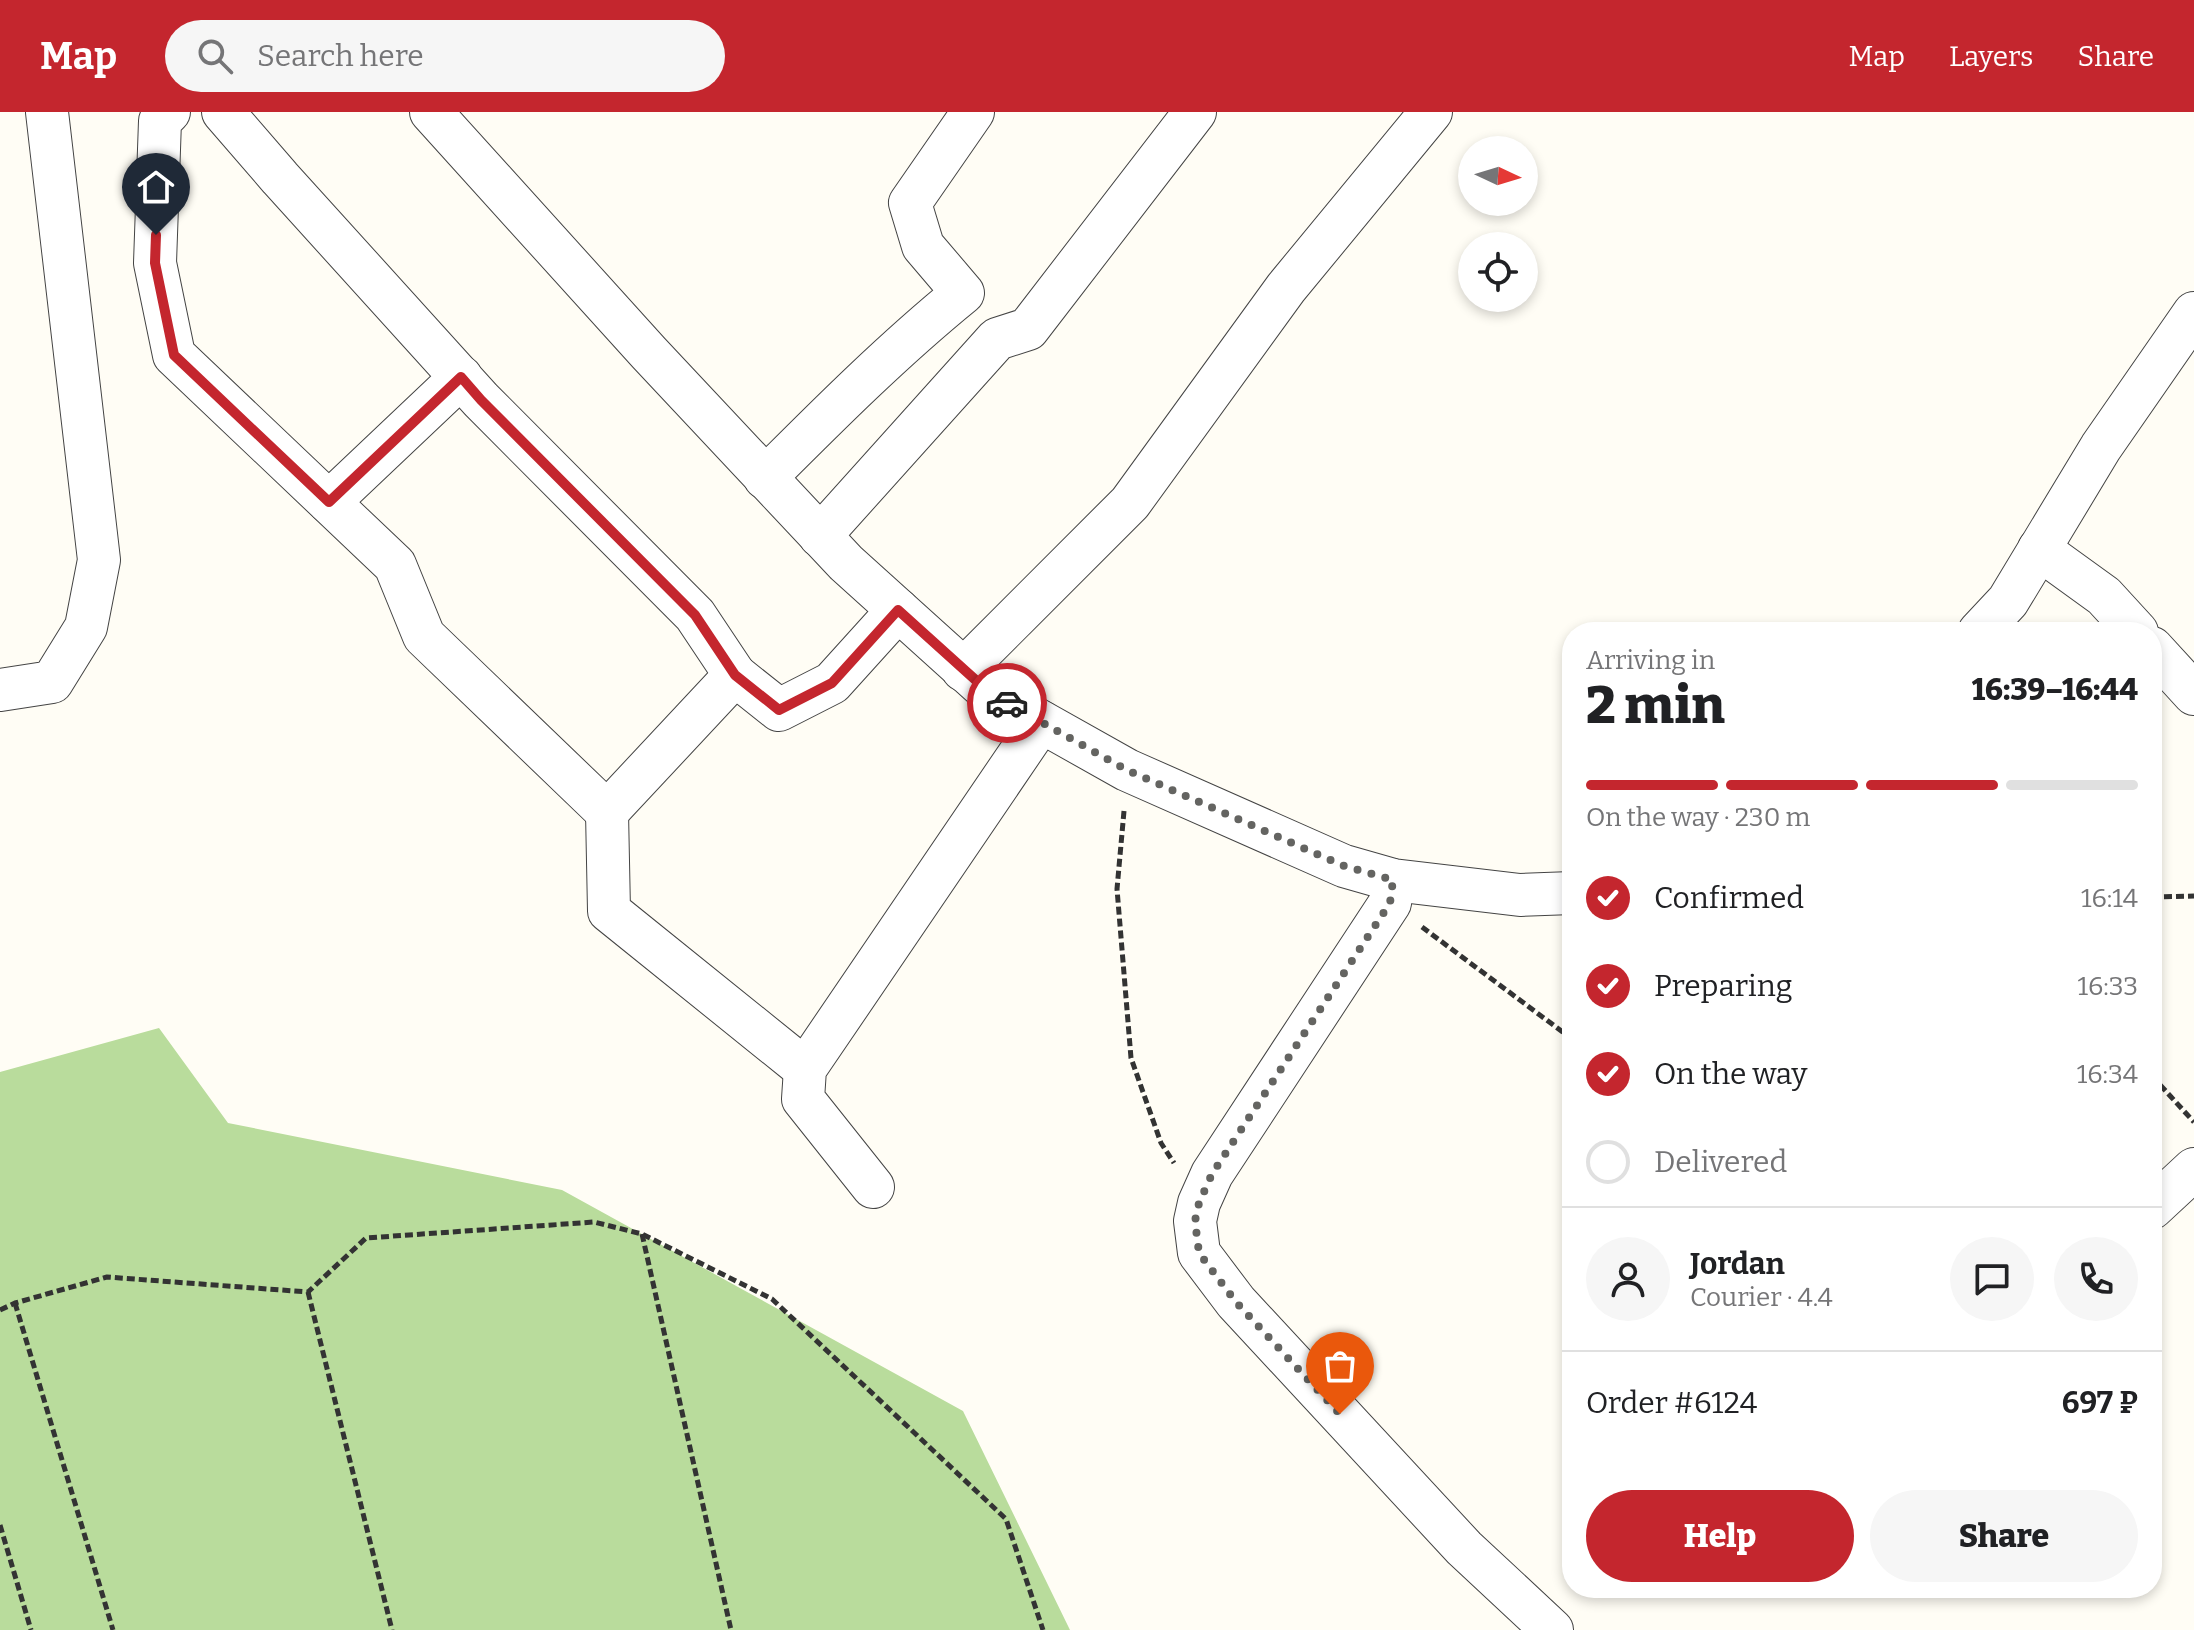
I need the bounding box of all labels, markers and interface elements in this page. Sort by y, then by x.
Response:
search box [165,20,725,92]
text: Map [40,33,117,79]
icon: search [193,34,237,78]
text: Search here [257,38,424,74]
text: Map [1848,40,1905,73]
text: Layers [1949,40,2033,73]
text: Share [2077,40,2154,73]
north arrow [1458,136,1538,216]
map controls [1458,136,1538,312]
pin [122,153,190,235]
icon: home [134,165,178,209]
button: locate [1458,232,1538,312]
text: Arriving in [1586,645,1715,676]
courier [967,663,1047,743]
text: 16:39–16:44 [1972,672,2138,708]
text: 2 min [1586,674,1725,737]
icon: car [985,681,1029,725]
text: On the way · 230 m [1586,802,1810,833]
icon: check [1586,876,1630,920]
text: Confirmed [1654,880,1804,916]
text: 16:14 [2081,883,2138,914]
icon: check [1586,964,1630,1008]
text: Preparing [1654,968,1792,1004]
text: 16:33 [2078,971,2138,1002]
icon: check [1586,1052,1630,1096]
text: On the way [1654,1056,1807,1092]
text: 16:34 [2077,1059,2138,1090]
text: Delivered [1654,1144,1787,1180]
button: person [1586,1237,1670,1321]
button: chat [1950,1237,2034,1321]
button: phone [2054,1237,2138,1321]
text: Jordan [1690,1246,1785,1282]
text: Courier · 4.4 [1690,1282,1833,1313]
pin [1306,1332,1374,1414]
icon: bag [1318,1344,1362,1388]
text: Order #6124 [1586,1385,1757,1421]
text: 697 ₽ [2062,1385,2138,1421]
button: Help [1586,1490,1854,1582]
button: Share [1870,1490,2138,1582]

